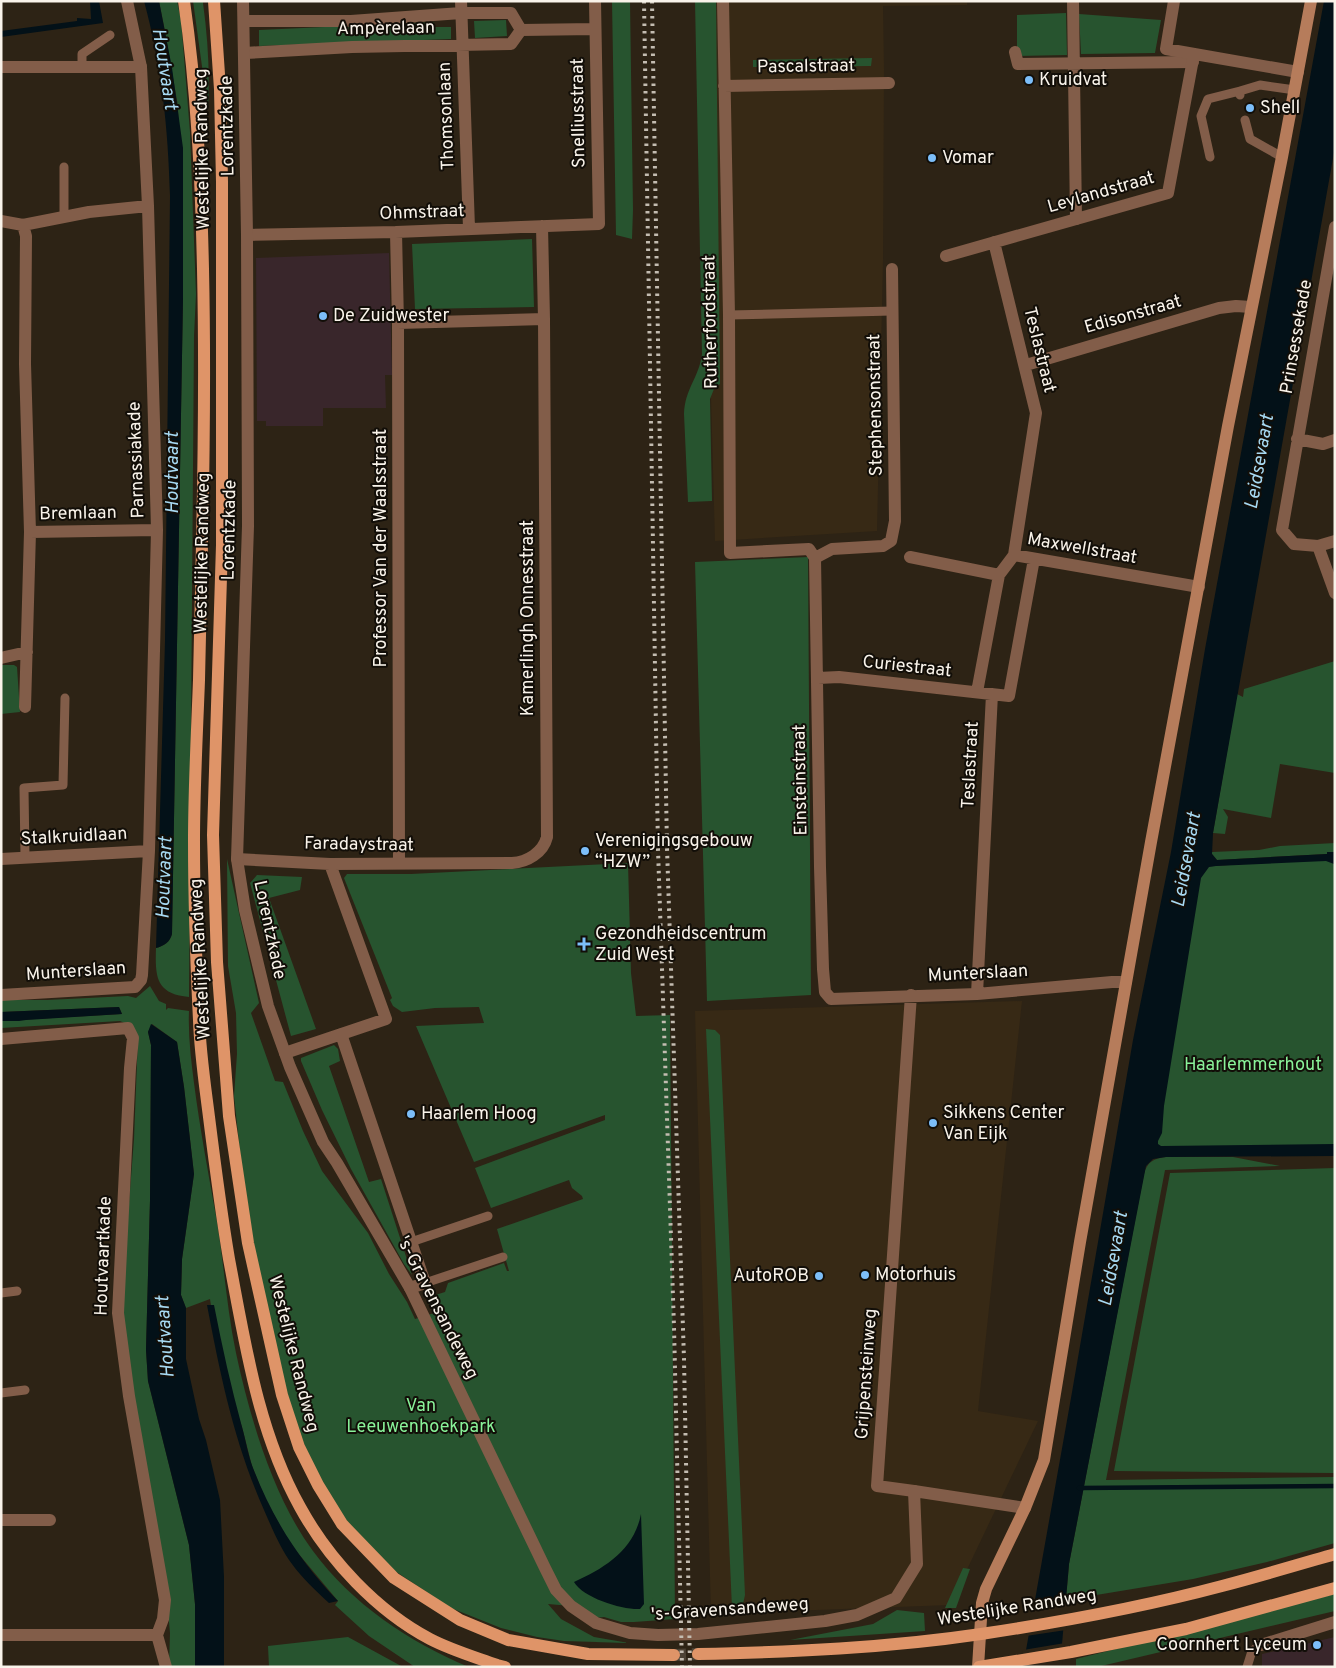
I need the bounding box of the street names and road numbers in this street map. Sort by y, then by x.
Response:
street label: Ampèrelaan [337,17,435,41]
street label: Pascalstraat [757,55,855,79]
street label: Snelliusstraat [567,58,591,168]
street label: Thomsonlaan [434,61,460,171]
street label: Westelijke Randweg [190,68,216,230]
street label: Lorentzkade [216,75,240,177]
street label: Leylandstraat [1045,167,1157,219]
street label: Ohmstraat [379,200,465,226]
street label: Rutherfordstraat [698,255,724,389]
street label: Prinsessekade [1276,278,1318,396]
street label: Edisonstraat [1082,290,1184,340]
street label: Teslastraat [1017,305,1061,395]
street label: Stephensonstraat [863,334,889,476]
street label: Parnassiakade [123,401,151,519]
street label: Professor Van der Waalsstraat [370,429,393,667]
street label: Westelijke Randweg [190,472,216,634]
street label: Lorentzkade [218,479,242,581]
street label: Bremlaan [39,502,117,526]
street label: Kamerlingh Onnesstraat [517,520,540,716]
street label: Maxwellstraat [1025,528,1139,570]
street label: Curiestraat [861,651,953,683]
street label: Teslastraat [957,721,985,809]
street label: Einsteinstraat [789,724,813,836]
street label: Stalkruidlaan [20,823,128,851]
street label: Faradaystraat [304,833,414,857]
street label: Westelijke Randweg [185,878,217,1040]
street label: Lorentzkade [247,878,291,982]
street label: Munterslaan [25,957,127,987]
street label: Munterslaan [927,960,1029,988]
street label: Houtvaartkade [90,1196,118,1316]
street label: 's-Gravensandeweg [391,1232,483,1384]
street label: Westelijke Randweg [262,1273,324,1435]
street label: Grijpensteinweg [851,1308,883,1440]
street label: Westelijke Randweg [936,1584,1098,1632]
street label: 's-Gravensandeweg [650,1593,810,1627]

